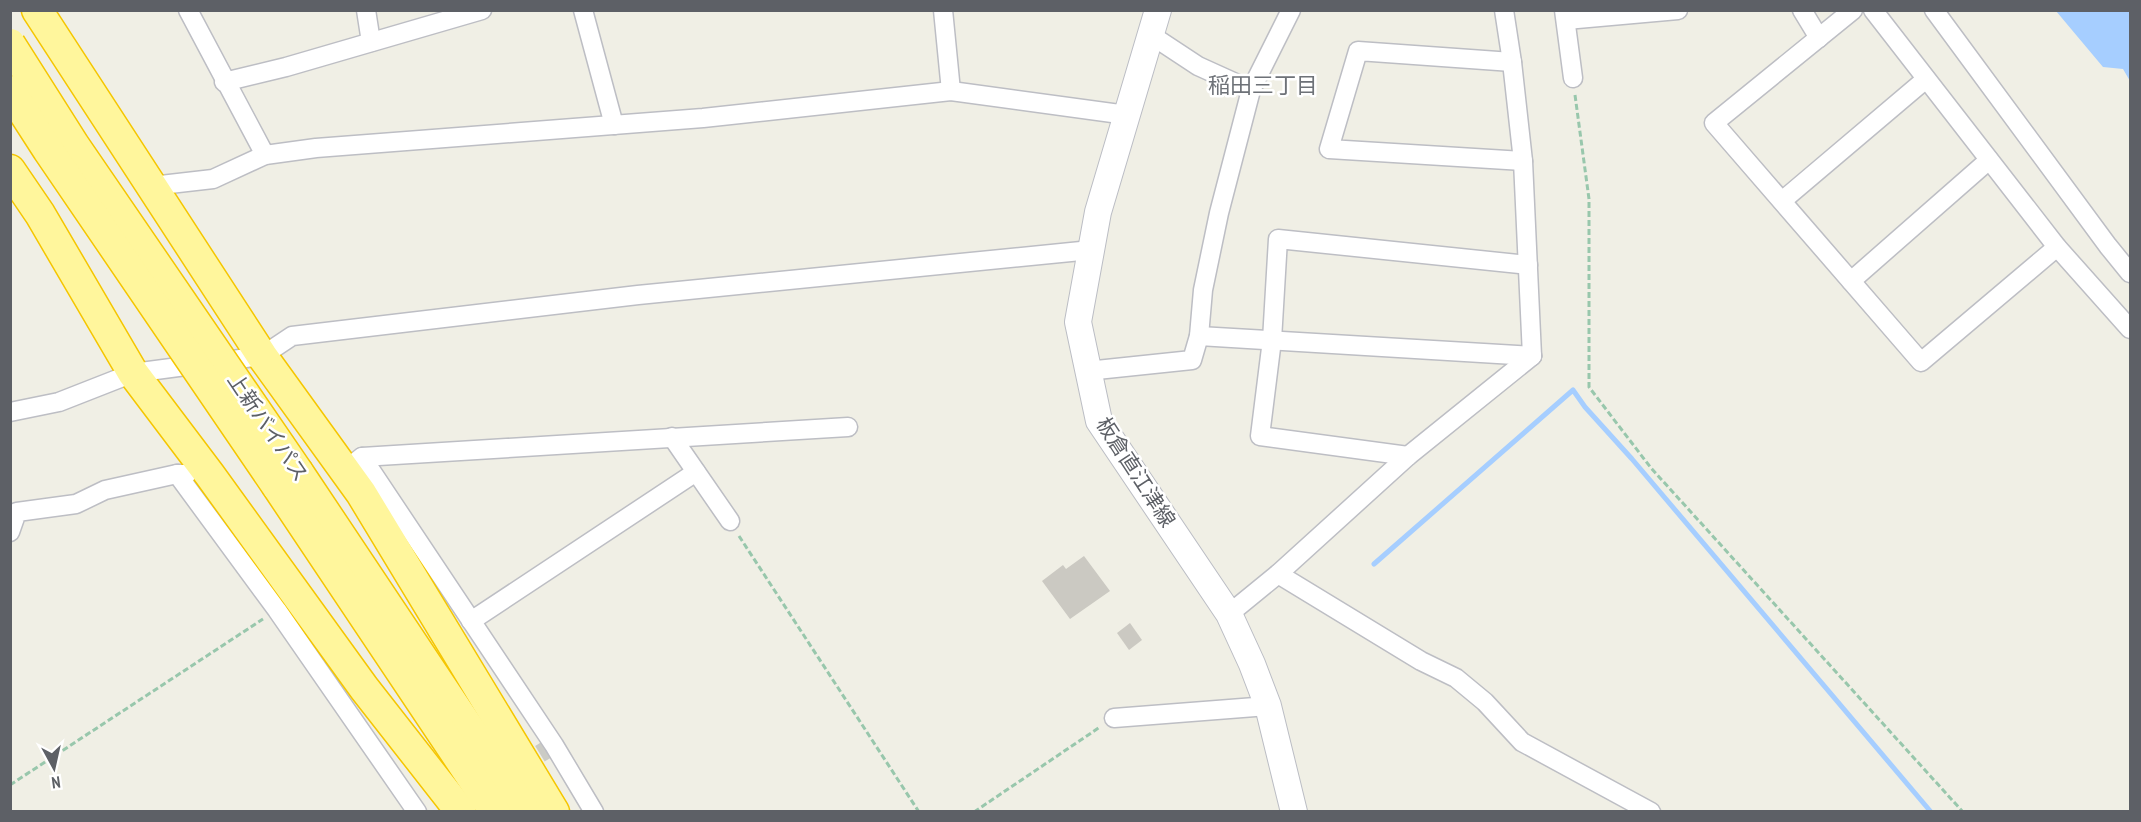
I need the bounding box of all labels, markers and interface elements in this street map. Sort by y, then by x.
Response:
district label: 稲田三丁目 [1208,71,1318,99]
street label: 上新バイパス [222,367,314,487]
street label: 板倉直江津線 [1090,412,1182,532]
north arrow [24,738,84,798]
text: N [50,772,62,793]

